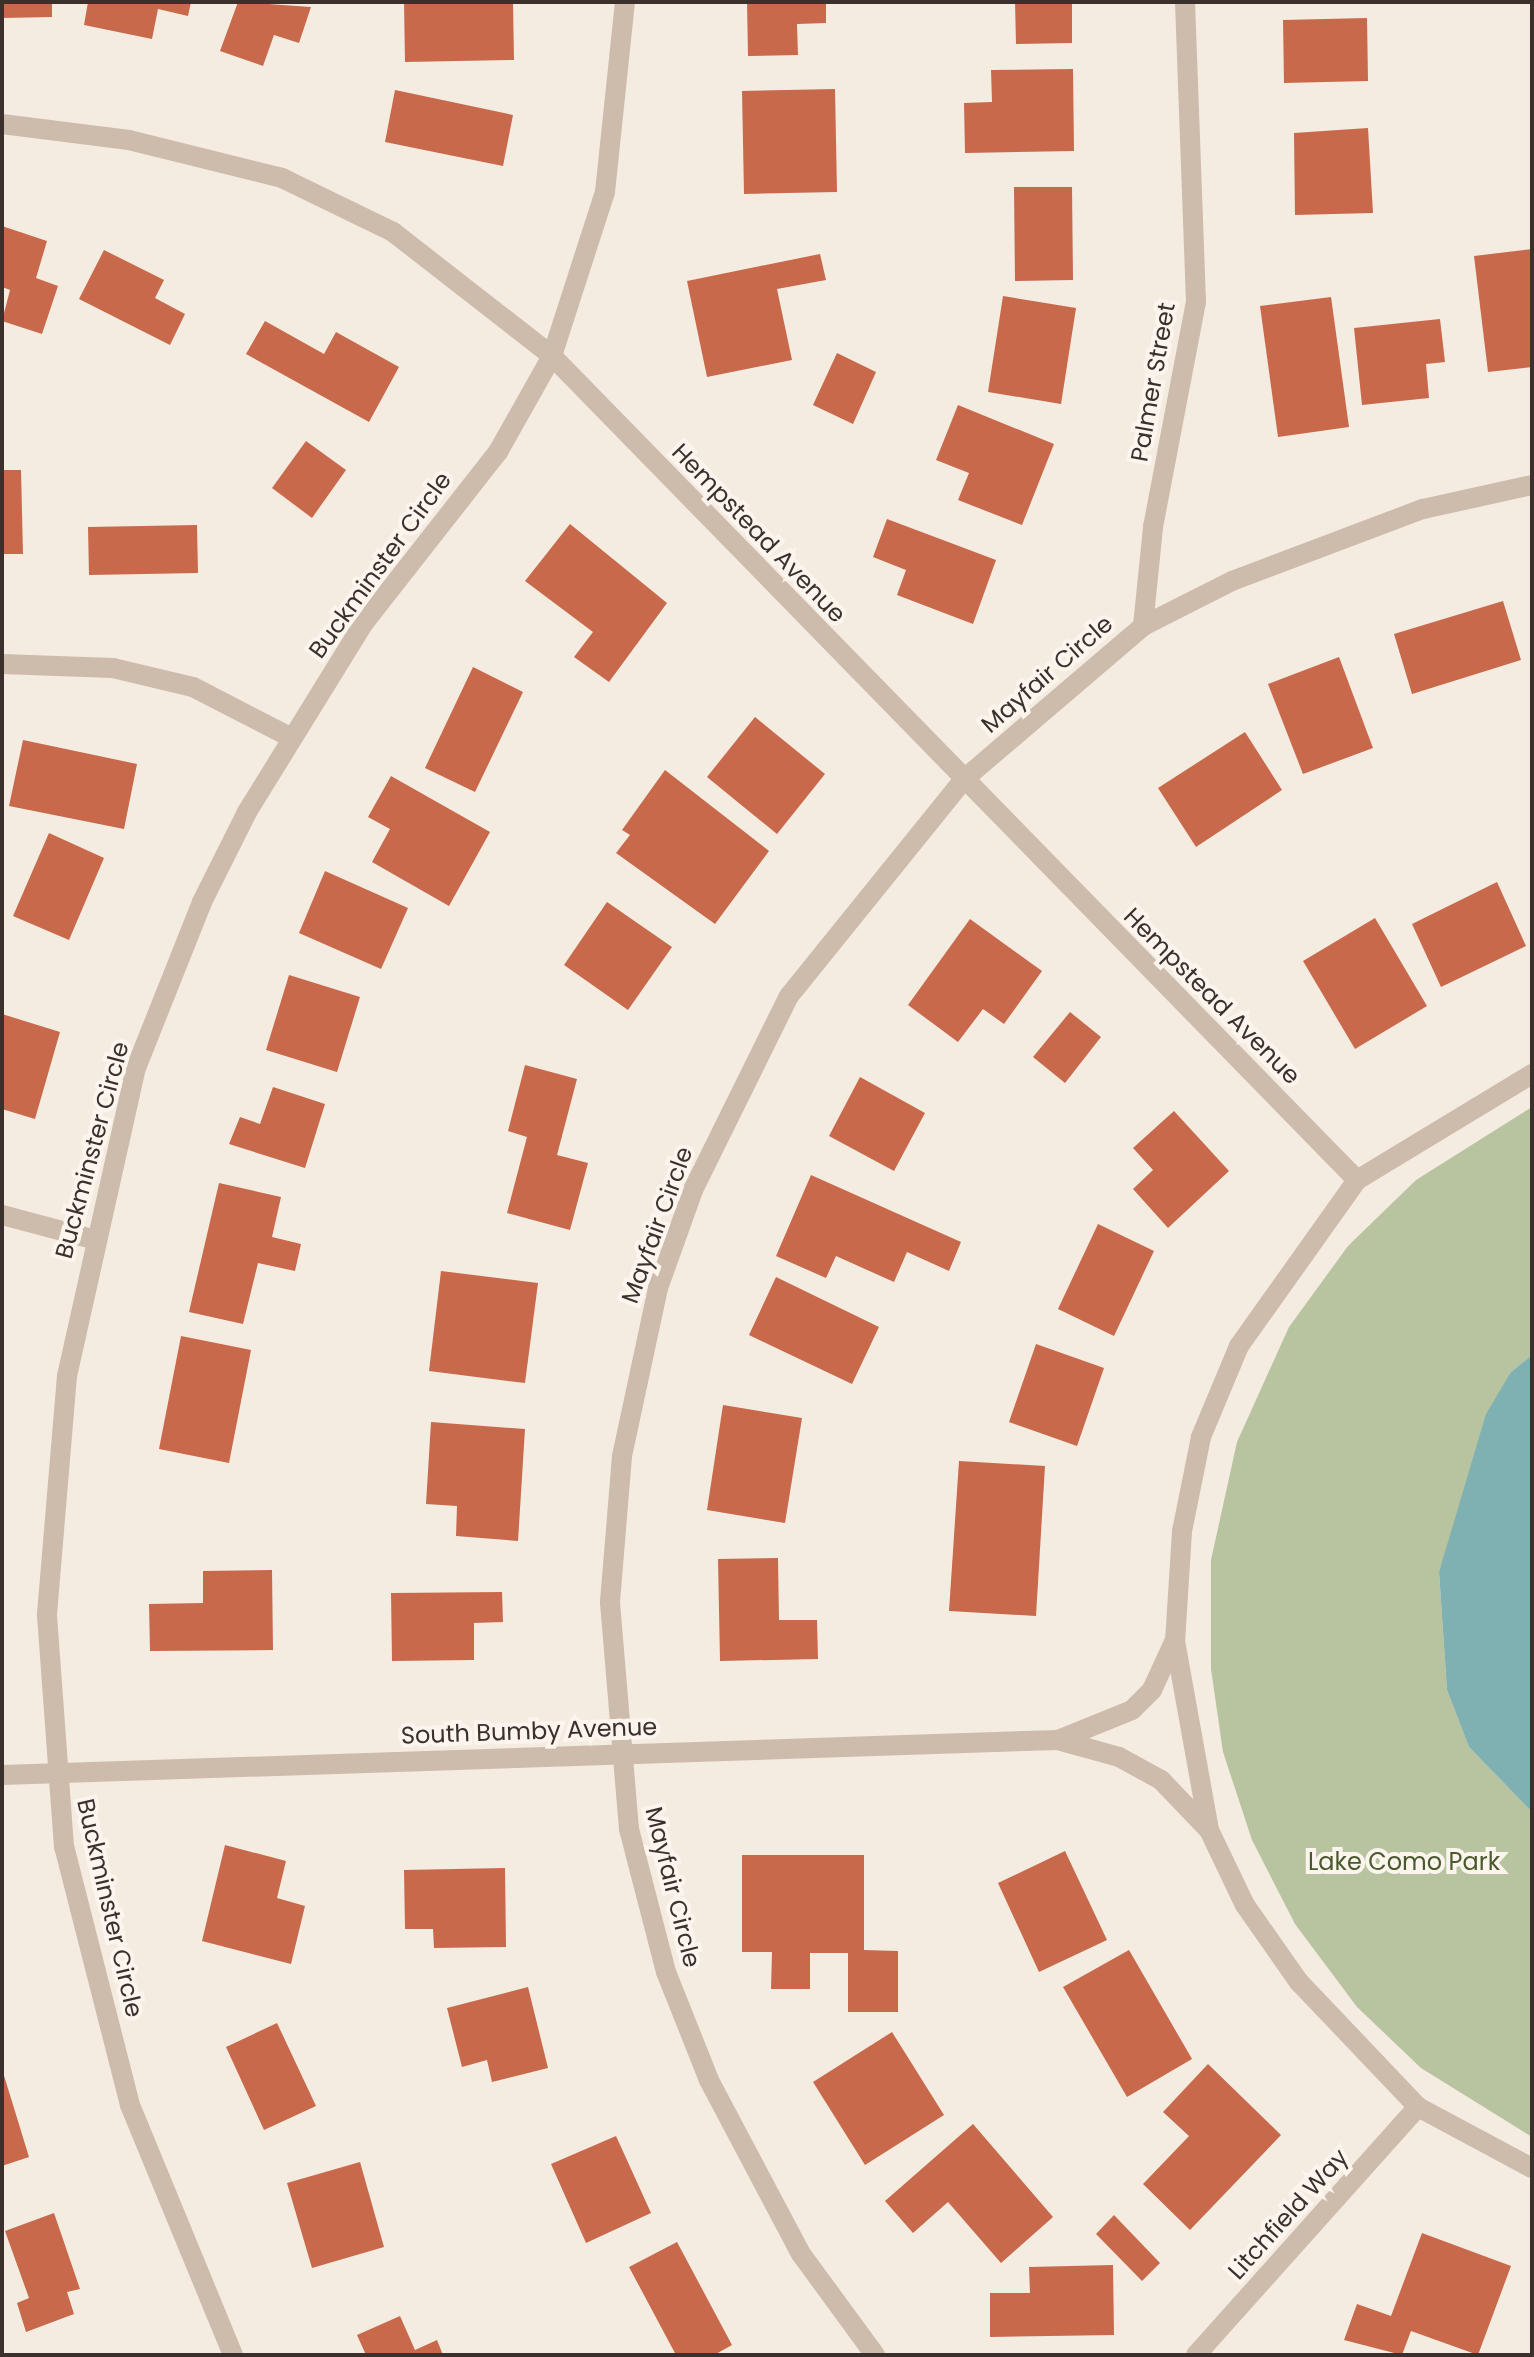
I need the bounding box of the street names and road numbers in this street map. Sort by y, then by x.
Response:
street label: Palmer Street [1125,300,1181,464]
street label: Hempstead Avenue [666,438,852,628]
street label: Buckminster Circle [303,466,457,664]
street label: Mayfair Circle [975,609,1119,739]
street label: Hempstead Avenue [1118,902,1306,1090]
street label: Buckminster Circle [49,1038,135,1262]
street label: Mayfair Circle [615,1143,699,1307]
street label: South Bumby Avenue [400,1712,658,1750]
street label: Buckminster Circle [71,1796,149,2020]
street label: Mayfair Circle [639,1804,707,1970]
street label: Litchfield Way [1222,2143,1354,2285]

